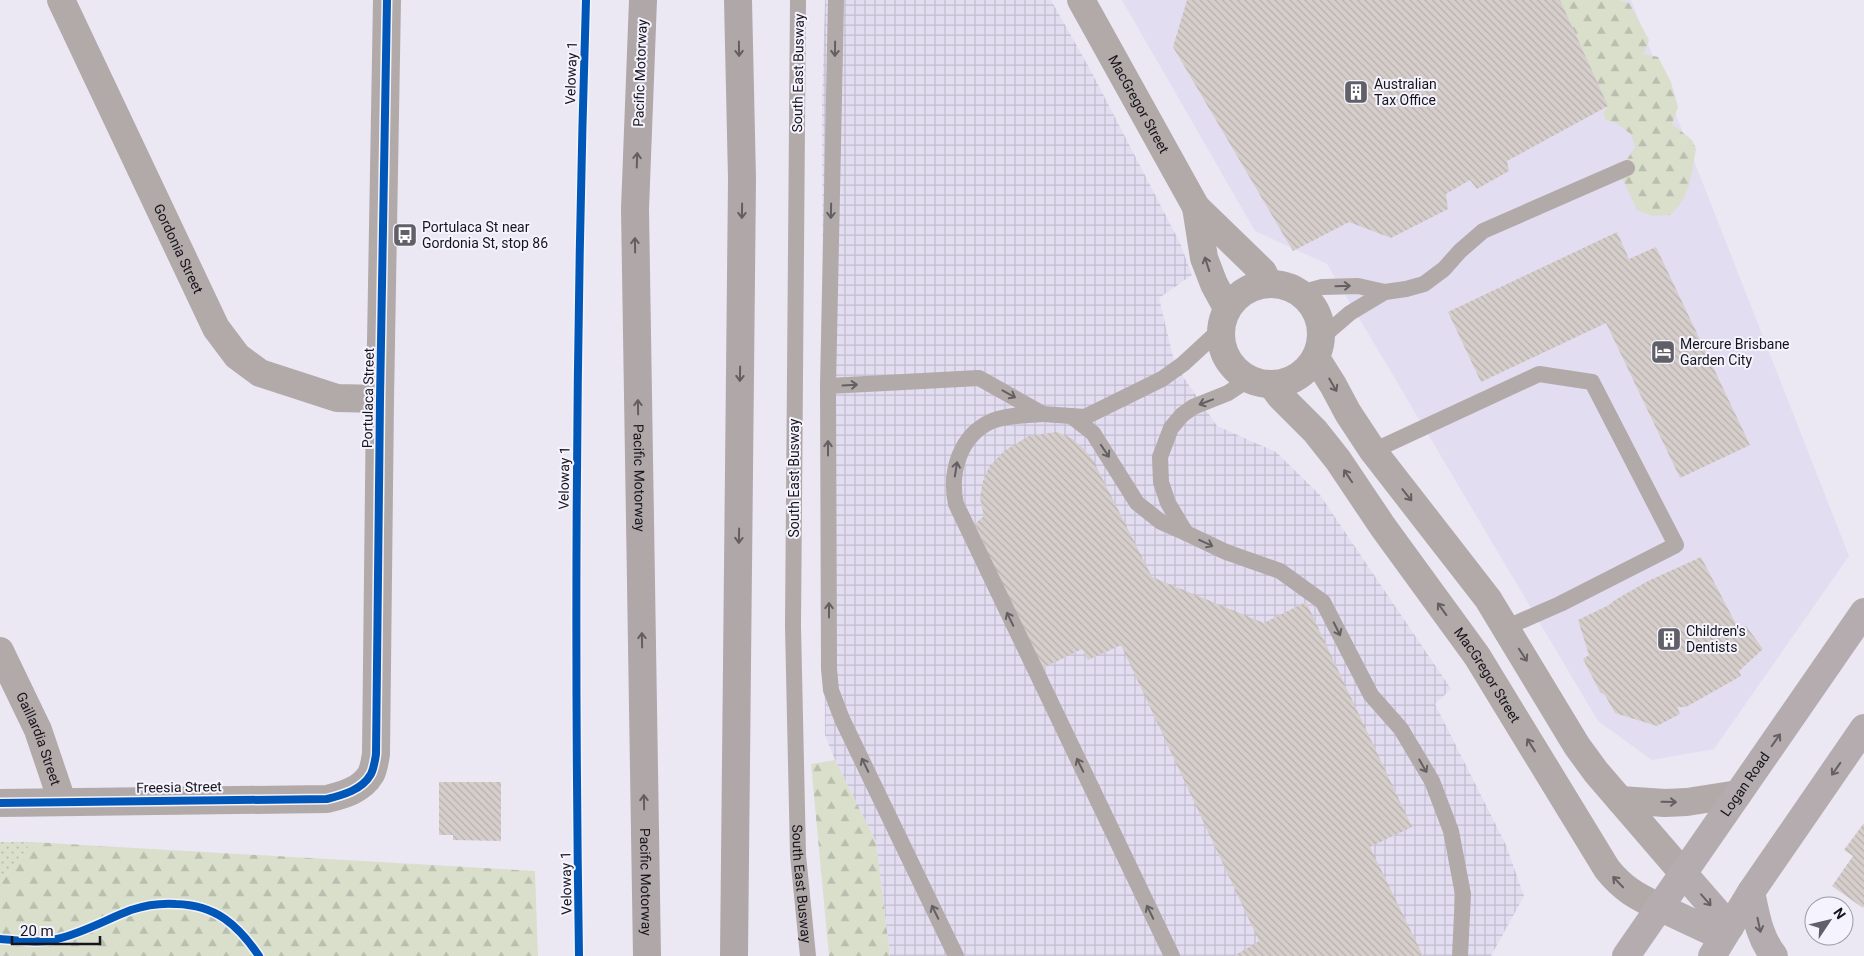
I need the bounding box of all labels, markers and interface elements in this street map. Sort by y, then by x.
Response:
street label: South East Busway [789,13,807,133]
street label: Pacific Motorway [630,18,650,127]
one-way arrow [734,40,744,56]
one-way arrow [830,40,839,56]
street label: Veloway 1 [562,41,580,105]
street label: MacGregor Street [1105,52,1173,156]
place label: Australian Tax Office [1374,76,1437,108]
building icon: Australian Tax Office [1343,79,1369,105]
one-way arrow [632,152,641,168]
street label: Gordonia Street [150,201,207,296]
one-way arrow [737,202,747,219]
one-way arrow [826,202,836,219]
place label: Portulaca St near Gordonia St, stop 86 [422,219,548,251]
bus stop icon: Portulaca St near Gordonia St, stop 86 [392,222,418,248]
one-way arrow [630,237,640,254]
one-way arrow [1201,256,1211,272]
one-way arrow [1334,281,1350,291]
place label: Mercure Brisbane Garden City [1680,336,1790,368]
hotel icon: Mercure Brisbane Garden City [1650,339,1676,365]
street label: Portulaca Street [359,347,377,448]
one-way arrow [735,365,745,381]
one-way arrow [1328,377,1338,392]
one-way arrow [842,381,858,390]
one-way arrow [1001,389,1016,399]
one-way arrow [1199,398,1214,407]
one-way arrow [633,400,643,416]
street label: South East Busway [786,418,802,537]
street label: Pacific Motorway [630,424,648,532]
one-way arrow [823,440,833,456]
one-way arrow [1100,443,1110,457]
street label: Veloway 1 [555,446,573,510]
one-way arrow [951,462,961,478]
one-way arrow [1343,469,1353,483]
one-way arrow [1401,489,1412,502]
one-way arrow [734,528,743,544]
one-way arrow [1198,539,1213,548]
one-way arrow [1437,602,1447,616]
one-way arrow [824,603,834,619]
one-way arrow [1005,612,1015,627]
one-way arrow [1333,621,1342,636]
place label: Children's Dentists [1686,623,1746,655]
street label: MacGregor Street [1451,624,1524,726]
building icon: Children's Dentists [1656,626,1682,652]
one-way arrow [637,632,647,648]
one-way arrow [1518,647,1528,661]
street label: Gaillardia Street [13,689,64,788]
one-way arrow [1771,733,1781,747]
one-way arrow [1526,738,1536,752]
street label: Logan Road [1717,749,1773,819]
one-way arrow [859,758,869,773]
one-way arrow [1075,758,1085,773]
one-way arrow [1418,758,1428,772]
one-way arrow [1831,761,1841,775]
street label: Freesia Street [136,778,222,796]
one-way arrow [640,795,649,811]
one-way arrow [1660,797,1676,807]
street label: South East Busway [789,824,815,944]
street label: Pacific Motorway [637,828,655,936]
street label: Veloway 1 [557,851,575,915]
one-way arrow [1612,875,1624,888]
one-way arrow [1701,893,1712,906]
north arrow [1804,896,1854,946]
one-way arrow [929,905,939,920]
one-way arrow [1145,905,1155,920]
text: N [1830,905,1849,922]
scale bar [12,914,100,946]
one-way arrow [1755,917,1764,933]
text: 20 m [20,922,54,940]

